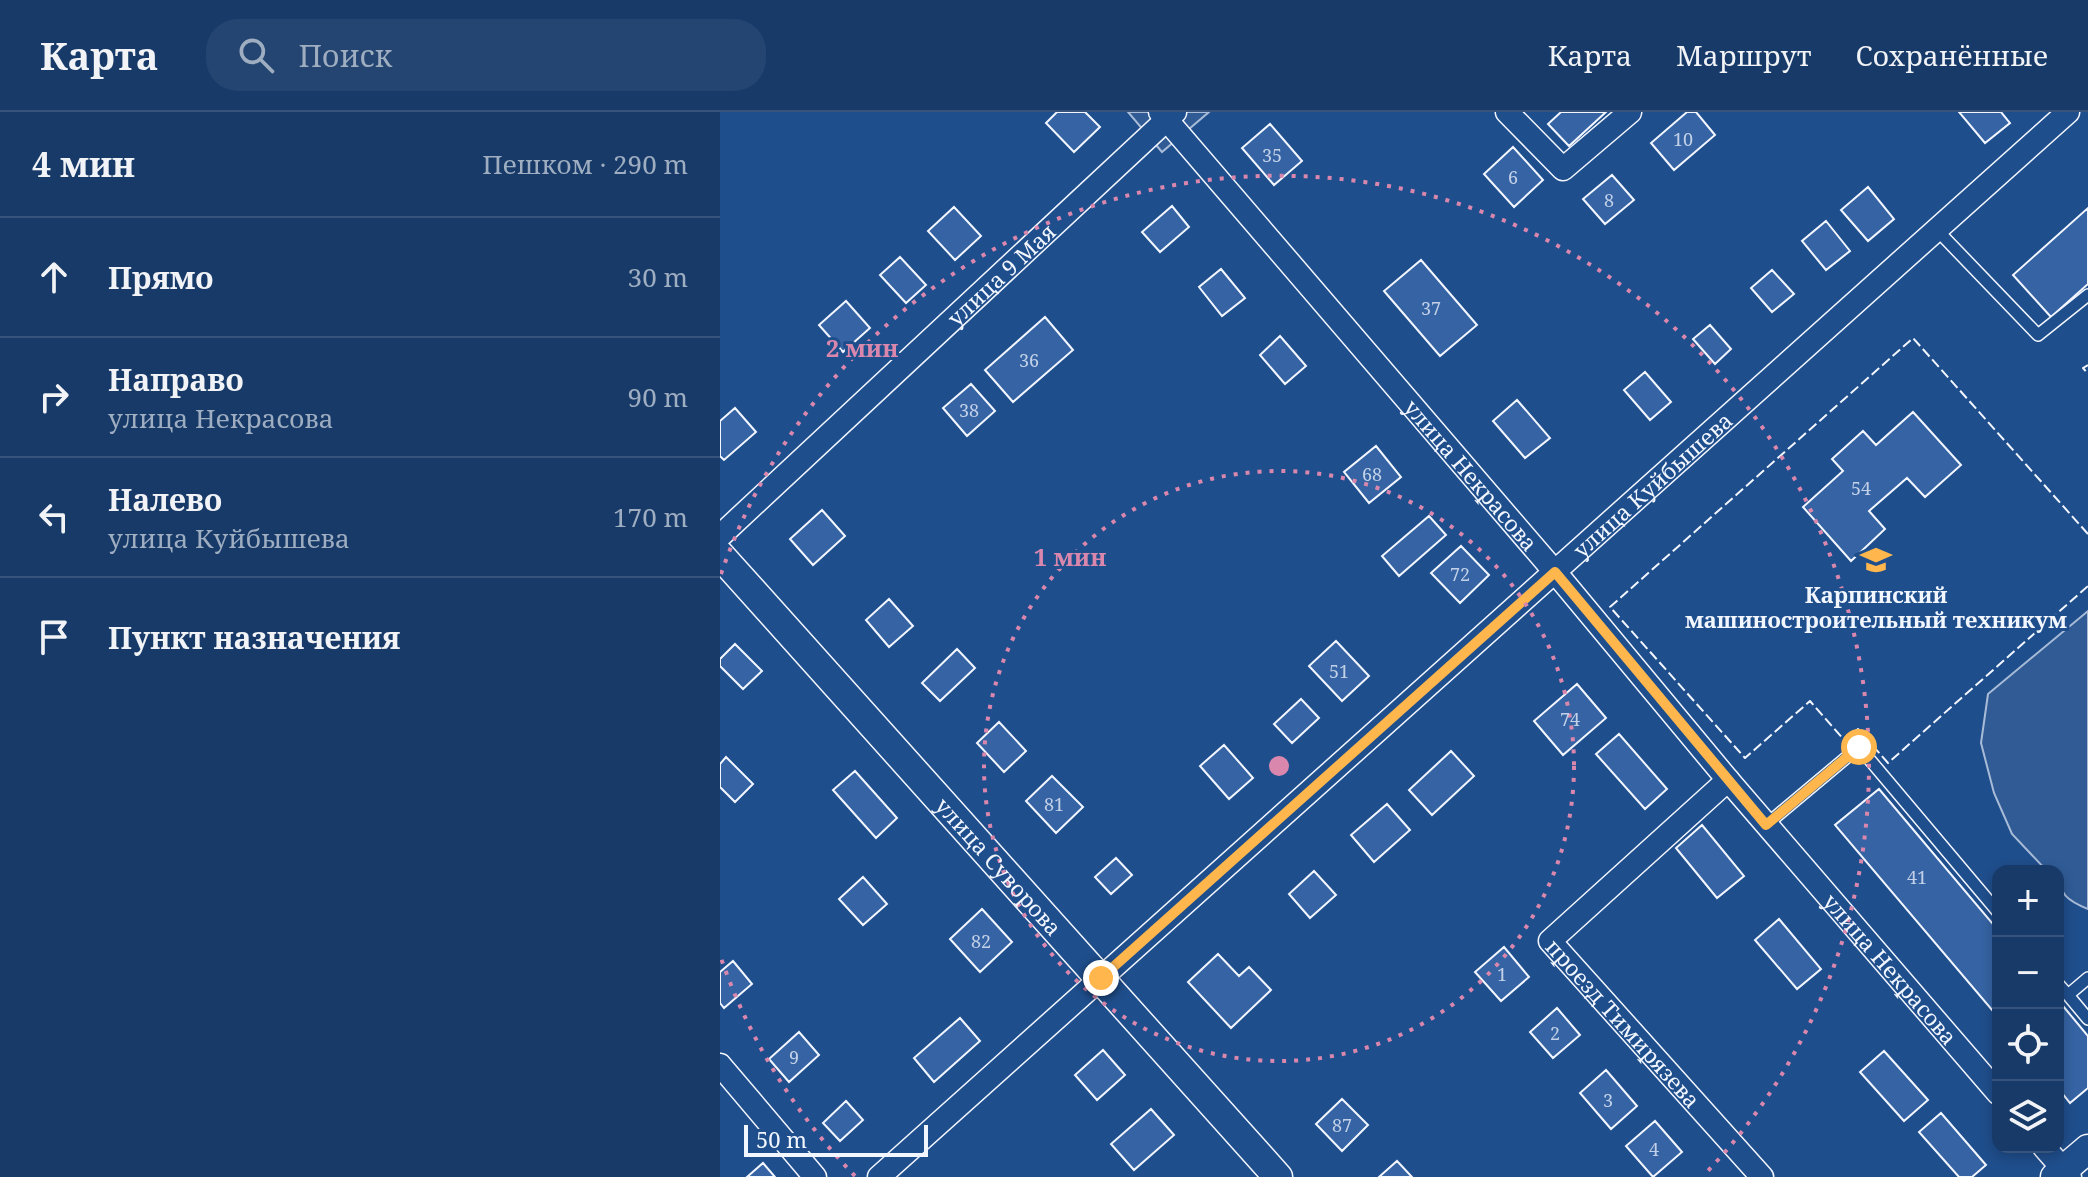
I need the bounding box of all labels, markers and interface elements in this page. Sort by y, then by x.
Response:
search box [206,19,766,91]
text: Карта [40,29,158,81]
icon: search [234,33,278,77]
text: Поиск [298,35,392,76]
text: Карта [1548,36,1632,74]
text: Маршрут [1676,36,1811,74]
text: Сохранённые [1855,36,2048,74]
house number: 10 [1673,127,1693,151]
text: 4 мин [32,141,135,187]
house number: 35 [1262,143,1282,167]
text: Пешком · 290 m [482,146,688,182]
house number: 6 [1508,165,1518,189]
house number: 8 [1604,188,1614,212]
street label: улица 9 Мая [940,216,1062,332]
icon: ahead [32,255,76,299]
text: Прямо [108,257,214,298]
text: 30 m [628,259,688,295]
house number: 37 [1421,296,1441,320]
text: 2 мин [826,331,898,364]
house number: 36 [1019,348,1039,372]
text: Направо [108,359,244,400]
icon: right [32,375,76,419]
text: 90 m [628,379,688,415]
street label: улица Некрасова [1398,392,1545,557]
house number: 38 [959,398,979,422]
text: улица Некрасова [108,400,333,436]
street label: улица Куйбышева [1566,405,1738,564]
house number: 68 [1362,462,1382,486]
house number: 54 [1851,476,1871,500]
text: Налево [108,479,222,520]
icon: left [32,495,76,539]
text: 170 m [613,499,688,535]
text: улица Куйбышева [108,520,350,556]
text: 1 мин [1034,540,1106,573]
school or university icon: Карпинский машиностроительный техникум [1859,543,1893,577]
house number: 72 [1450,562,1470,586]
place label: Карпинский машиностроительный техникум [1685,579,2067,634]
icon: arrive [32,615,76,659]
text: Пункт назначения [108,617,400,658]
house number: 51 [1329,659,1349,683]
house number: 74 [1560,707,1580,731]
route start [1841,729,1877,765]
centre of rings [1265,752,1293,780]
street label: улица Суворова [929,791,1069,942]
house number: 81 [1044,792,1064,816]
house number: 41 [1907,865,1927,889]
map controls [1992,865,2064,1153]
button: + [1992,865,2064,937]
street label: улица Некрасова [1817,887,1964,1051]
house number: 82 [971,929,991,953]
street label: проезд Тимирязева [1540,932,1707,1114]
button: − [1992,937,2064,1009]
route end [1083,960,1119,996]
house number: 1 [1497,962,1507,986]
button: locate [1992,1009,2064,1081]
house number: 2 [1550,1021,1560,1045]
house number: 9 [789,1045,799,1069]
button: layers [1992,1081,2064,1153]
house number: 3 [1603,1088,1613,1112]
house number: 87 [1332,1113,1352,1137]
scale bar [744,1121,928,1157]
text: 50 m [756,1124,807,1154]
house number: 4 [1649,1137,1659,1161]

